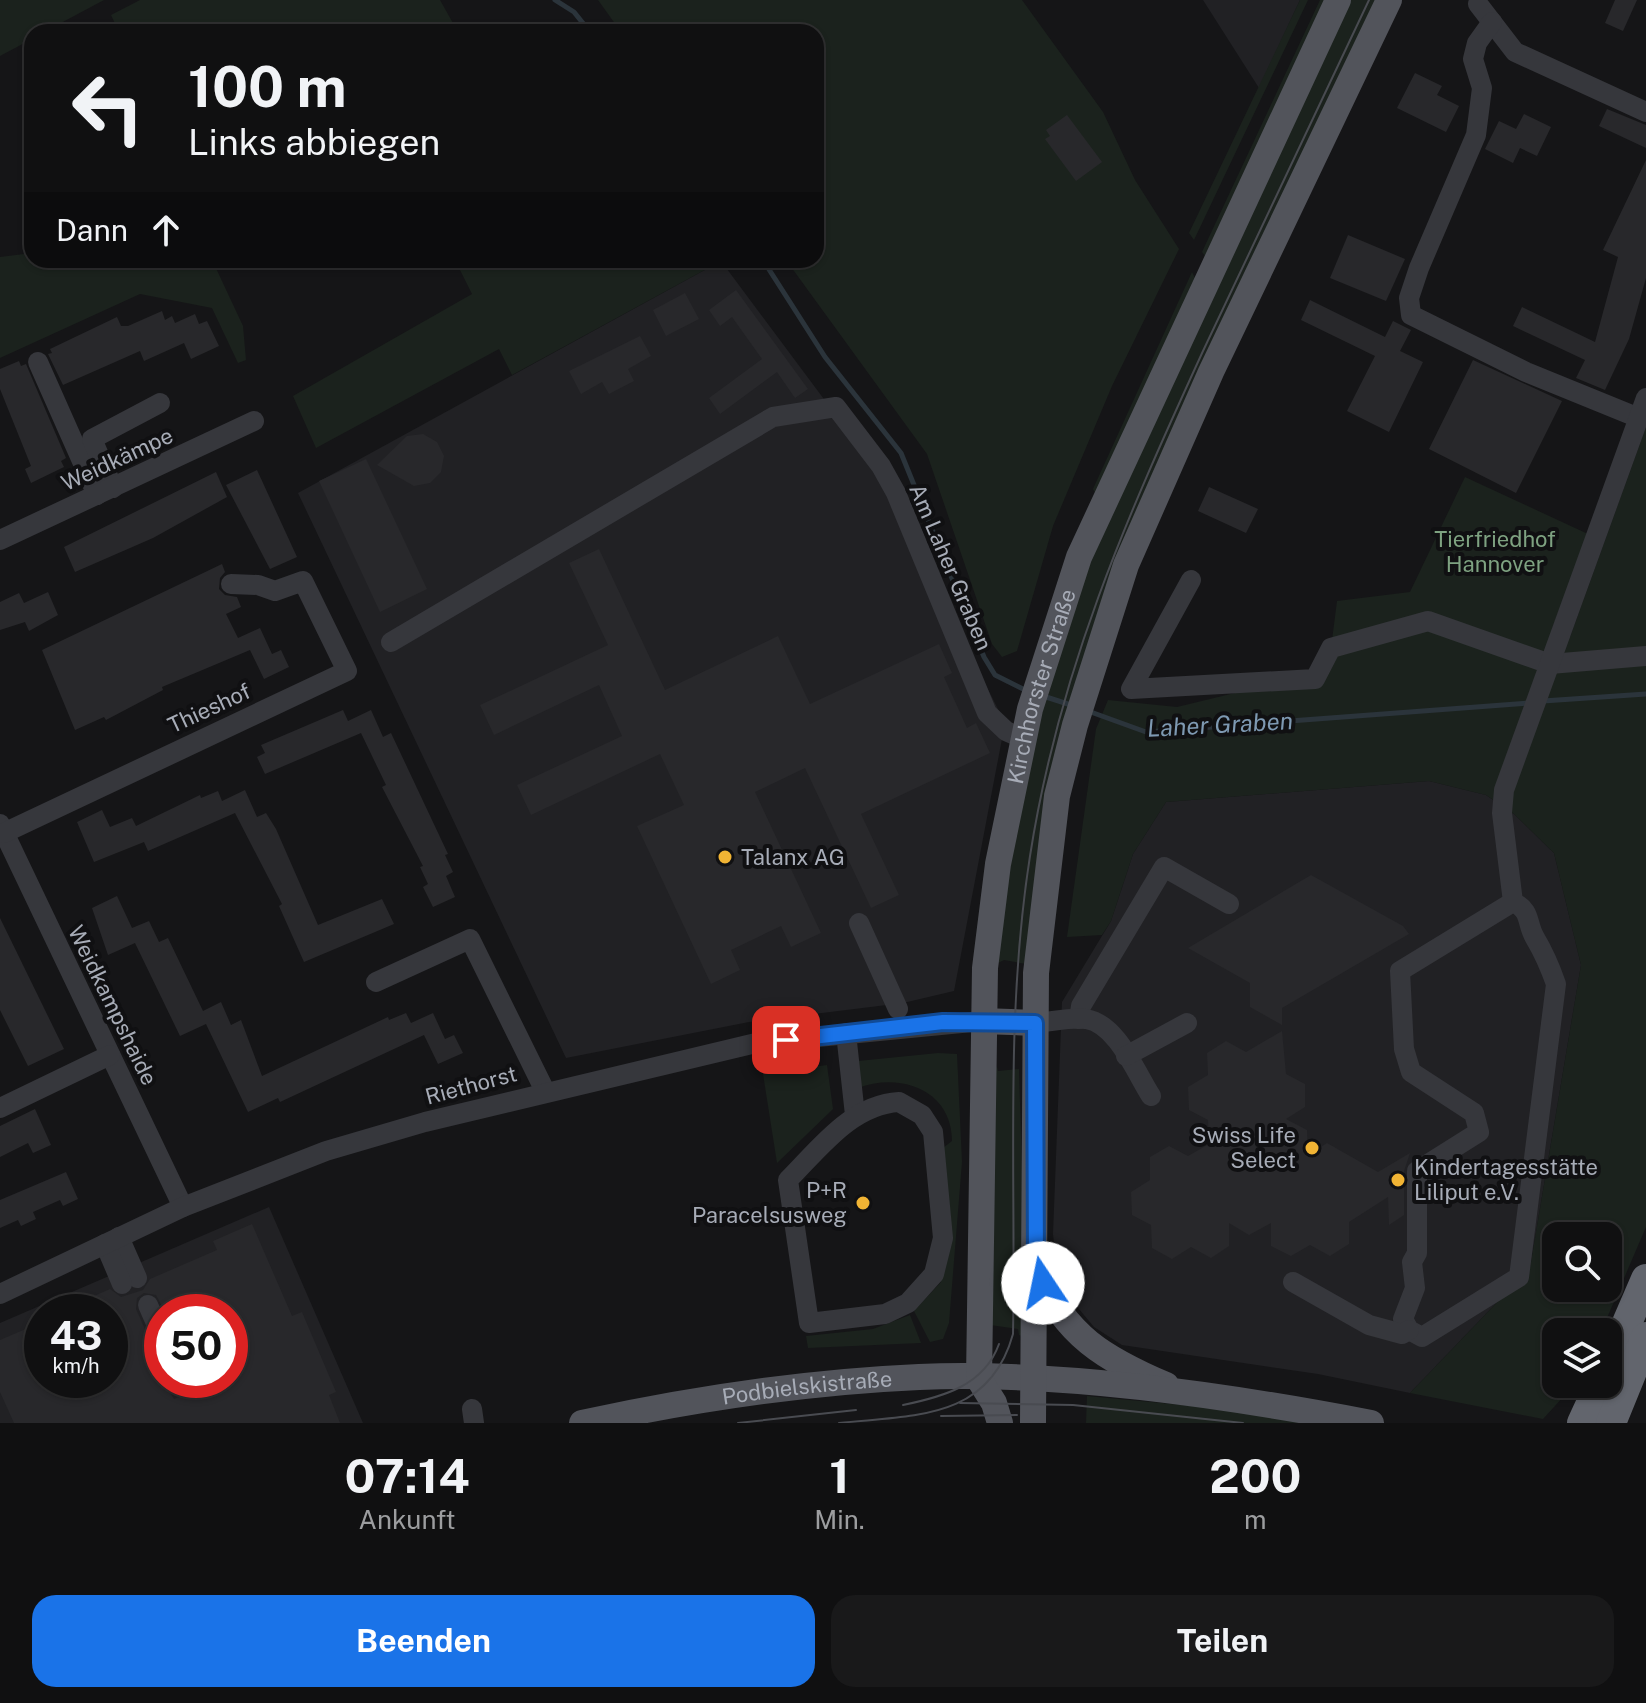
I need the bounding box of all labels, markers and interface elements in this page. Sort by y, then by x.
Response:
text: 100 m [188,54,347,120]
icon: left [56,56,160,160]
text: Links abbiegen [188,121,440,163]
icon: ahead [144,208,188,252]
text: Dann [56,212,128,248]
street label: Weidkämpe [57,422,177,496]
street label: Am Laher Graben [904,480,998,654]
park label: Tierfriedhof Hannover [1434,526,1556,577]
street label: Kirchhorster Straße [1002,586,1081,786]
street label: Thieshof [164,677,255,738]
water label: Laher Graben [1146,706,1294,742]
place label: Talanx AG [741,844,845,870]
marker: Talanx AG [716,848,734,866]
street label: Weidkampshaide [63,921,163,1089]
pin [752,1006,820,1074]
icon: arrive [764,1018,808,1062]
street label: Riethorst [422,1060,520,1110]
place label: Swiss Life Select [1192,1122,1296,1173]
marker: Swiss Life Select [1303,1139,1321,1157]
place label: Kindertagesstätte Liliput e.V. [1414,1154,1598,1205]
marker: Kindertagesstätte Liliput e.V. [1389,1171,1407,1189]
place label: P+R Paracelsusweg [692,1177,847,1228]
marker: P+R Paracelsusweg [854,1194,872,1212]
map controls [1542,1222,1622,1398]
button: search [1542,1222,1622,1302]
position arrow [1001,1241,1085,1325]
speed limit sign: 50 [144,1294,248,1398]
text: 43 [50,1312,102,1359]
button: layers [1542,1318,1622,1398]
text: km/h [52,1354,100,1378]
street label: Podbielskistraße [720,1365,893,1410]
text: 07:14 [345,1447,470,1504]
text: 1 [829,1447,850,1504]
text: 200 [1209,1447,1301,1504]
text: Ankunft [359,1504,456,1535]
text: Min. [814,1504,865,1535]
text: m [1244,1504,1267,1535]
button: Beenden [32,1595,815,1687]
button: Teilen [831,1595,1614,1687]

